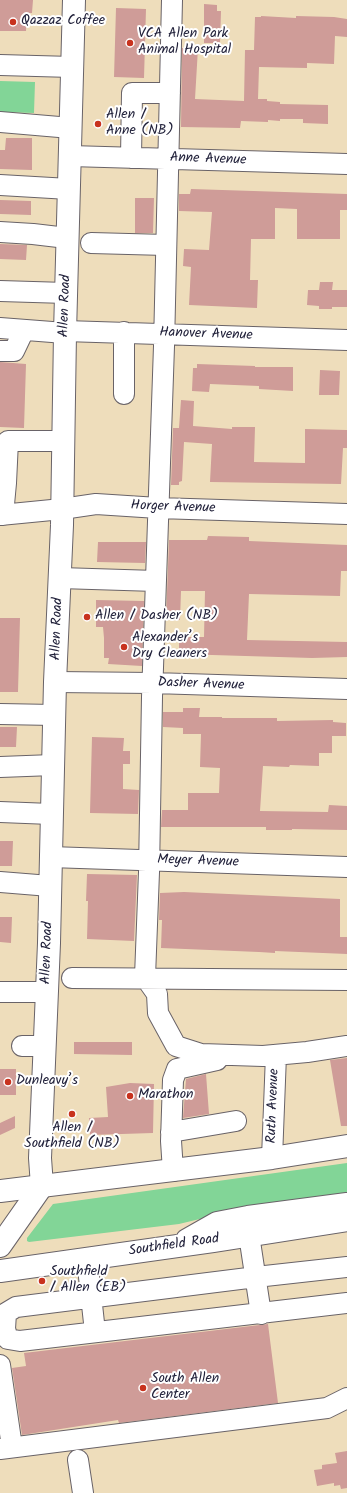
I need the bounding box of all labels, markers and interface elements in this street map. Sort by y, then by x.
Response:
place label: Qazzaz Coffee [21,14,105,30]
marker: Qazzaz Coffee [8,17,18,27]
place label: VCA Allen Park Animal Hospital [138,27,231,60]
marker: VCA Allen Park Animal Hospital [125,38,135,48]
place label: Allen / Anne (NB) [106,108,174,140]
marker: Allen / Anne (NB) [93,119,103,129]
street label: Anne Avenue [169,150,247,170]
street label: Allen Road [57,274,75,338]
street label: Hanover Avenue [159,325,253,345]
street label: Horger Avenue [130,498,216,518]
street label: Allen Road [49,597,67,661]
place label: Allen / Dasher (NB) [95,609,218,625]
marker: Allen / Dasher (NB) [82,612,92,622]
place label: Alexander’s Dry Cleaners [132,631,207,664]
marker: Alexander’s Dry Cleaners [119,642,129,652]
street label: Dasher Avenue [157,675,245,695]
street label: Meyer Avenue [157,852,239,872]
street label: Allen Road [39,921,57,985]
street label: Ruth Avenue [264,1068,284,1144]
place label: Dunleavy’s [16,1074,78,1090]
marker: Dunleavy’s [3,1077,13,1087]
place label: Marathon [138,1088,194,1104]
marker: Marathon [125,1091,135,1101]
marker: Allen / Southfield (NB) [67,1109,77,1119]
place label: Allen / Southfield (NB) [24,1121,120,1154]
street label: Southfield Road [128,1231,220,1261]
place label: Southfield / Allen (EB) [50,1265,126,1298]
marker: Southfield / Allen (EB) [37,1276,47,1286]
place label: South Allen Center [151,1372,219,1404]
marker: South Allen Center [138,1383,148,1393]

